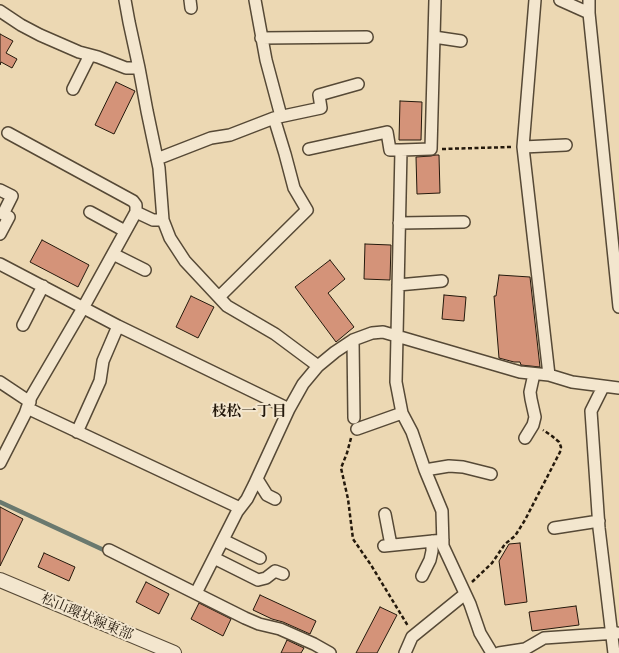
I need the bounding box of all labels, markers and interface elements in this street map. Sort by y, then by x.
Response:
district label: 枝松一丁目 [212,403,286,421]
street label: 松山環状線東部 [39,590,135,644]

